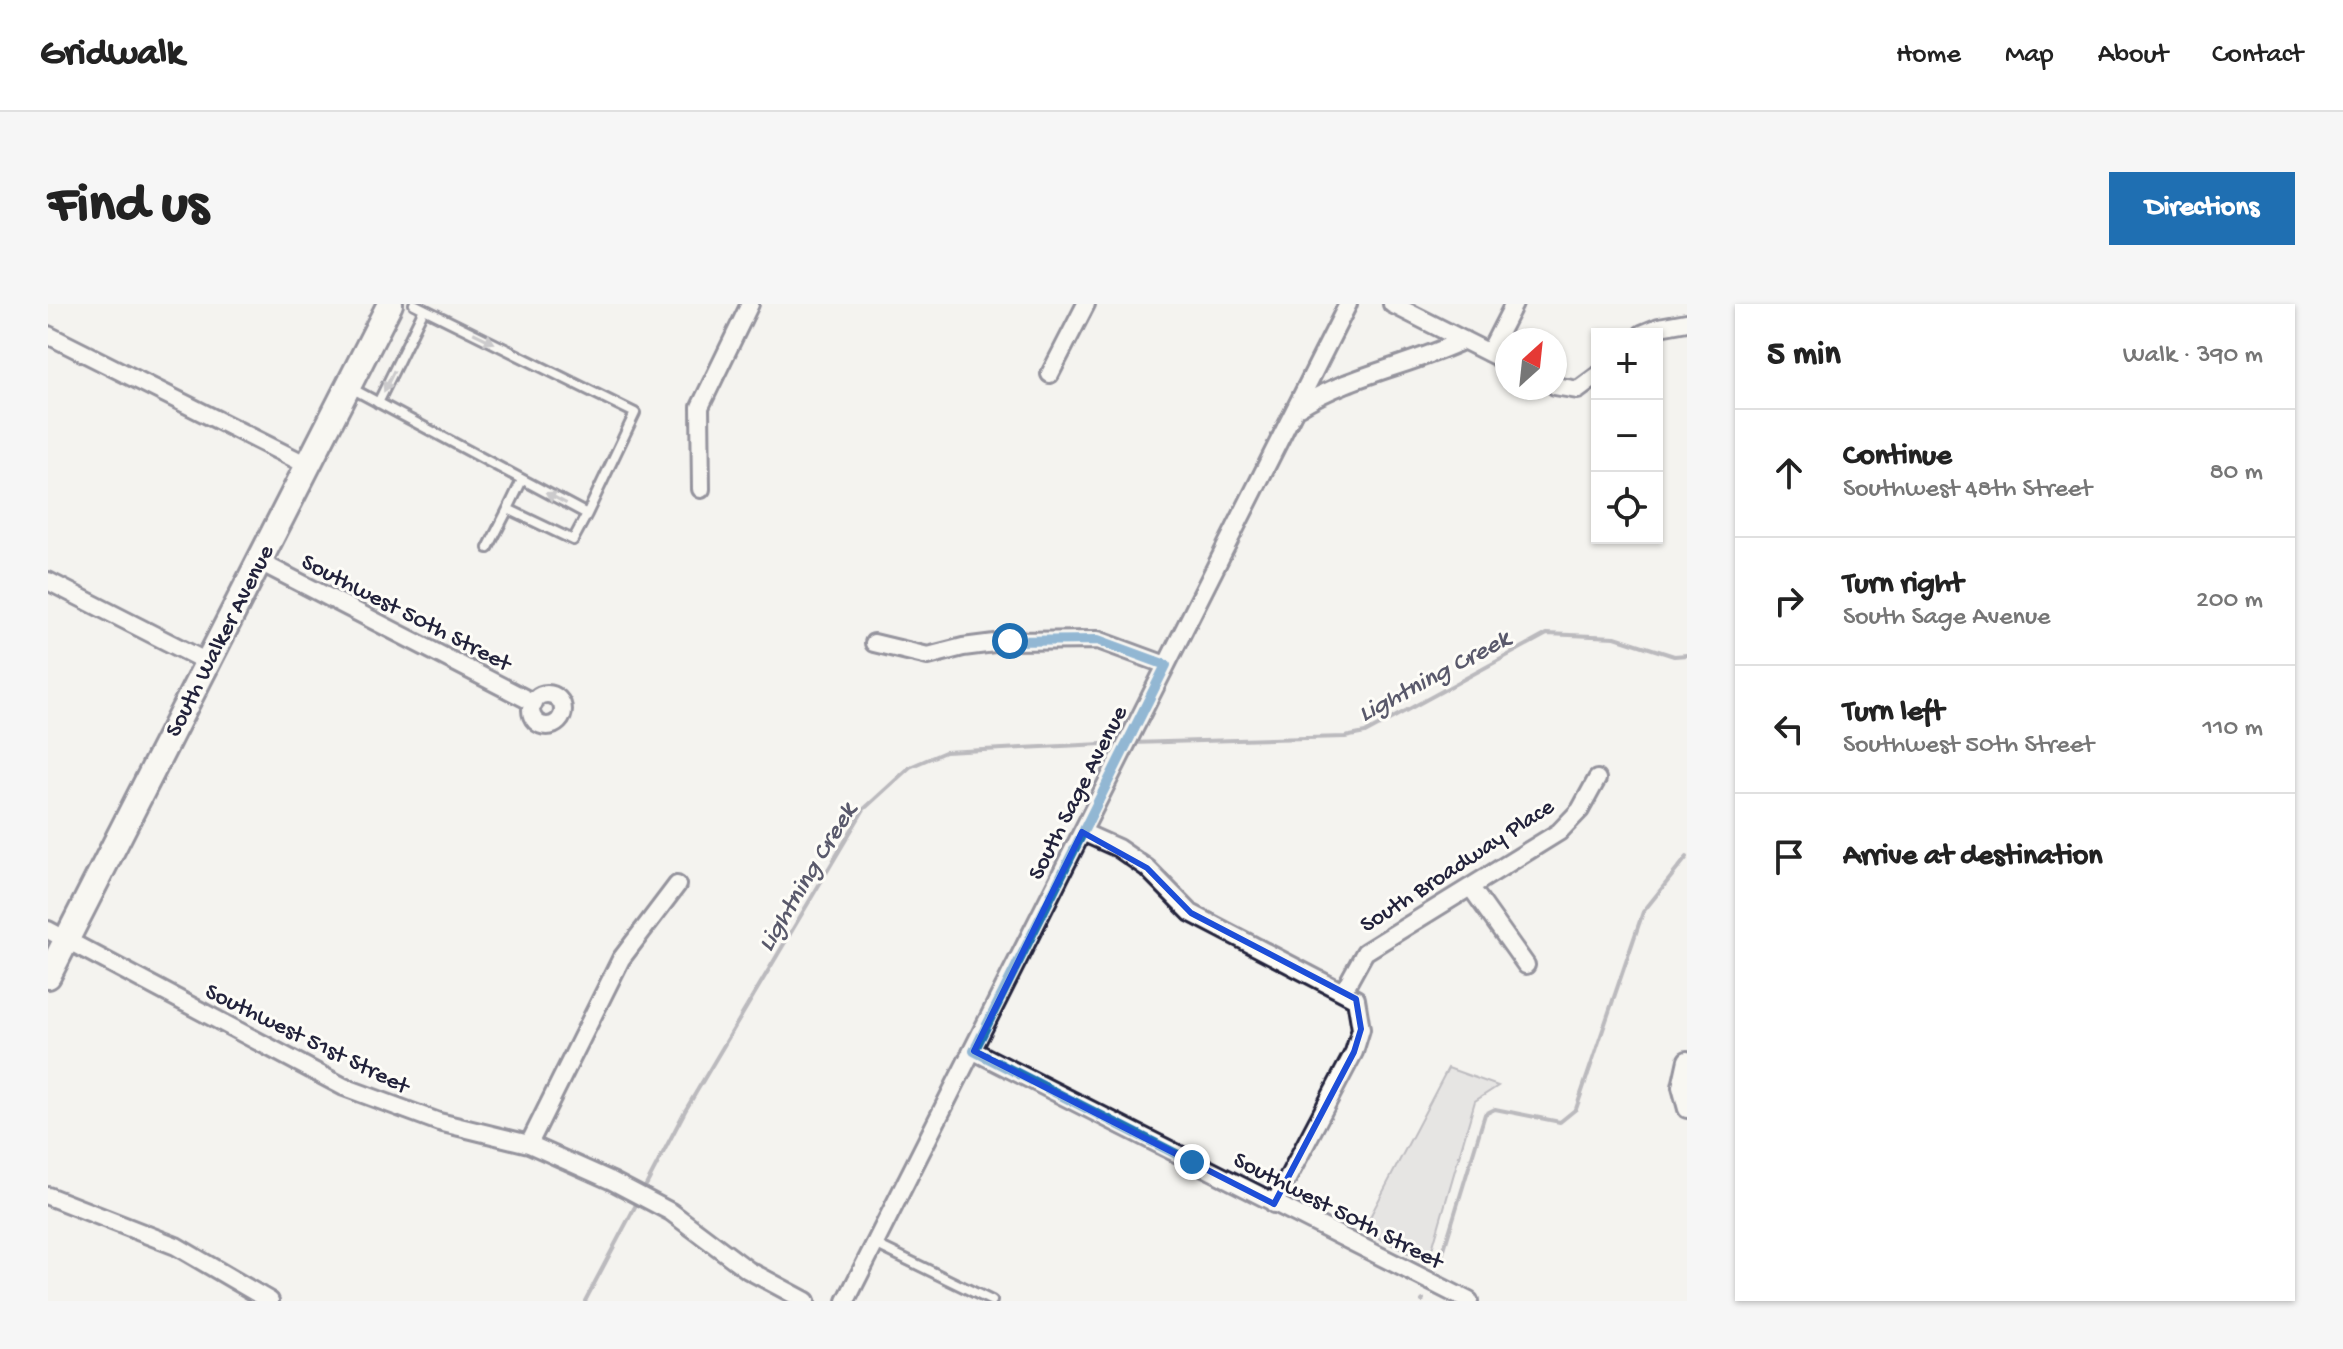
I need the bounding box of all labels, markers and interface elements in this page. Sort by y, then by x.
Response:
text: Gridwalk [40,33,184,77]
text: Home [1896,39,1961,72]
text: Map [2005,39,2054,72]
text: About [2098,39,2168,72]
text: Contact [2212,39,2303,72]
button: Directions [2109,172,2295,245]
text: Find us [48,175,208,241]
north arrow [1495,328,1567,400]
map controls [1591,328,1663,544]
button: + [1591,328,1663,400]
one-way arrow [472,332,495,345]
text: 5 min [1767,336,1841,376]
text: Walk · 390 m [2123,341,2263,372]
one-way arrow [382,370,396,393]
button: − [1591,400,1663,472]
text: Continue [1843,440,1952,475]
icon: ahead [1767,451,1811,495]
text: 80 m [2209,458,2263,489]
button: locate [1591,472,1663,544]
text: Southwest 48th Street [1843,475,2092,506]
one-way arrow [545,492,568,505]
street label: South Walker Avenue [160,540,282,742]
street label: Southwest 50th Street [296,549,517,681]
text: Turn right [1843,568,1963,603]
icon: right [1767,579,1811,623]
text: 200 m [2196,586,2263,617]
text: South Sage Avenue [1843,603,2051,634]
route start [992,623,1028,659]
water label: Lightning Creek [1354,624,1518,731]
text: Turn left [1843,696,1944,731]
street label: South Sage Avenue [1023,701,1136,886]
icon: left [1767,707,1811,751]
text: 110 m [2203,714,2263,745]
text: Southwest 50th Street [1843,731,2094,762]
street label: South Broadway Place [1355,793,1561,941]
water label: Lightning Creek [752,796,867,958]
icon: arrive [1767,835,1811,879]
text: Arrive at destination [1843,840,2103,875]
street label: Southwest 51st Street [200,978,415,1103]
route end [1174,1144,1210,1180]
street label: Southwest 50th Street [1228,1147,1449,1279]

